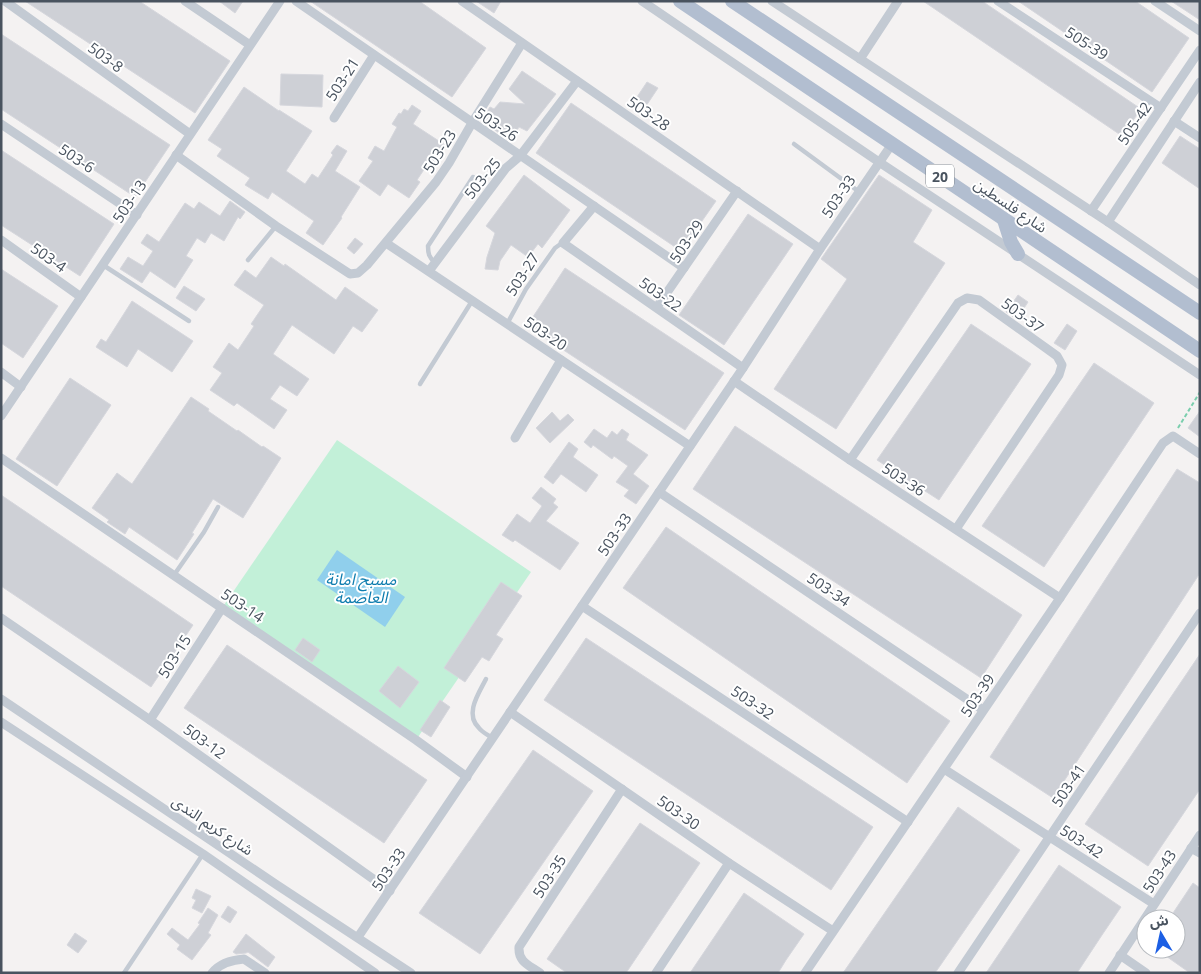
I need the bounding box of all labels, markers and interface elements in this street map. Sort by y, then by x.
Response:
street label: 505-39 [1062,22,1112,64]
street label: 503-8 [84,37,128,77]
street label: 503-21 [321,54,363,104]
street label: 503-28 [624,91,674,135]
street label: 505-42 [1112,98,1156,148]
street label: 503-26 [472,102,522,146]
street label: 503-23 [418,125,460,177]
street label: 503-6 [55,139,99,177]
street label: 503-25 [459,153,505,203]
road number: 20 [926,165,954,188]
street label: 503-33 [816,171,860,221]
street label: شارع فلسطين [969,173,1052,239]
street label: 503-13 [107,176,151,226]
street label: 503-29 [664,216,708,266]
street label: 503-4 [27,238,71,277]
street label: 503-27 [501,249,543,299]
street label: 503-22 [636,272,686,316]
street label: 503-37 [998,293,1048,337]
street label: 503-20 [521,311,571,355]
street label: 503-36 [879,458,929,500]
street label: 503-33 [592,509,636,559]
street label: 503-34 [804,567,855,611]
water label: مسبح امانة العاصمة [326,568,397,608]
street label: 503-14 [218,583,269,627]
street label: 503-15 [153,630,195,682]
street label: 503-39 [955,670,999,720]
street label: 503-32 [728,680,778,724]
street label: 503-12 [180,719,230,763]
street label: 503-41 [1046,760,1090,810]
street label: 503-30 [654,790,704,834]
street label: شارع كريم الندى [167,791,258,862]
street label: 503-42 [1057,820,1107,862]
street label: 503-33 [366,844,410,894]
street label: 503-43 [1138,846,1180,896]
street label: 503-35 [528,851,570,901]
north arrow [1136,909,1186,959]
text: ش [1148,910,1170,932]

